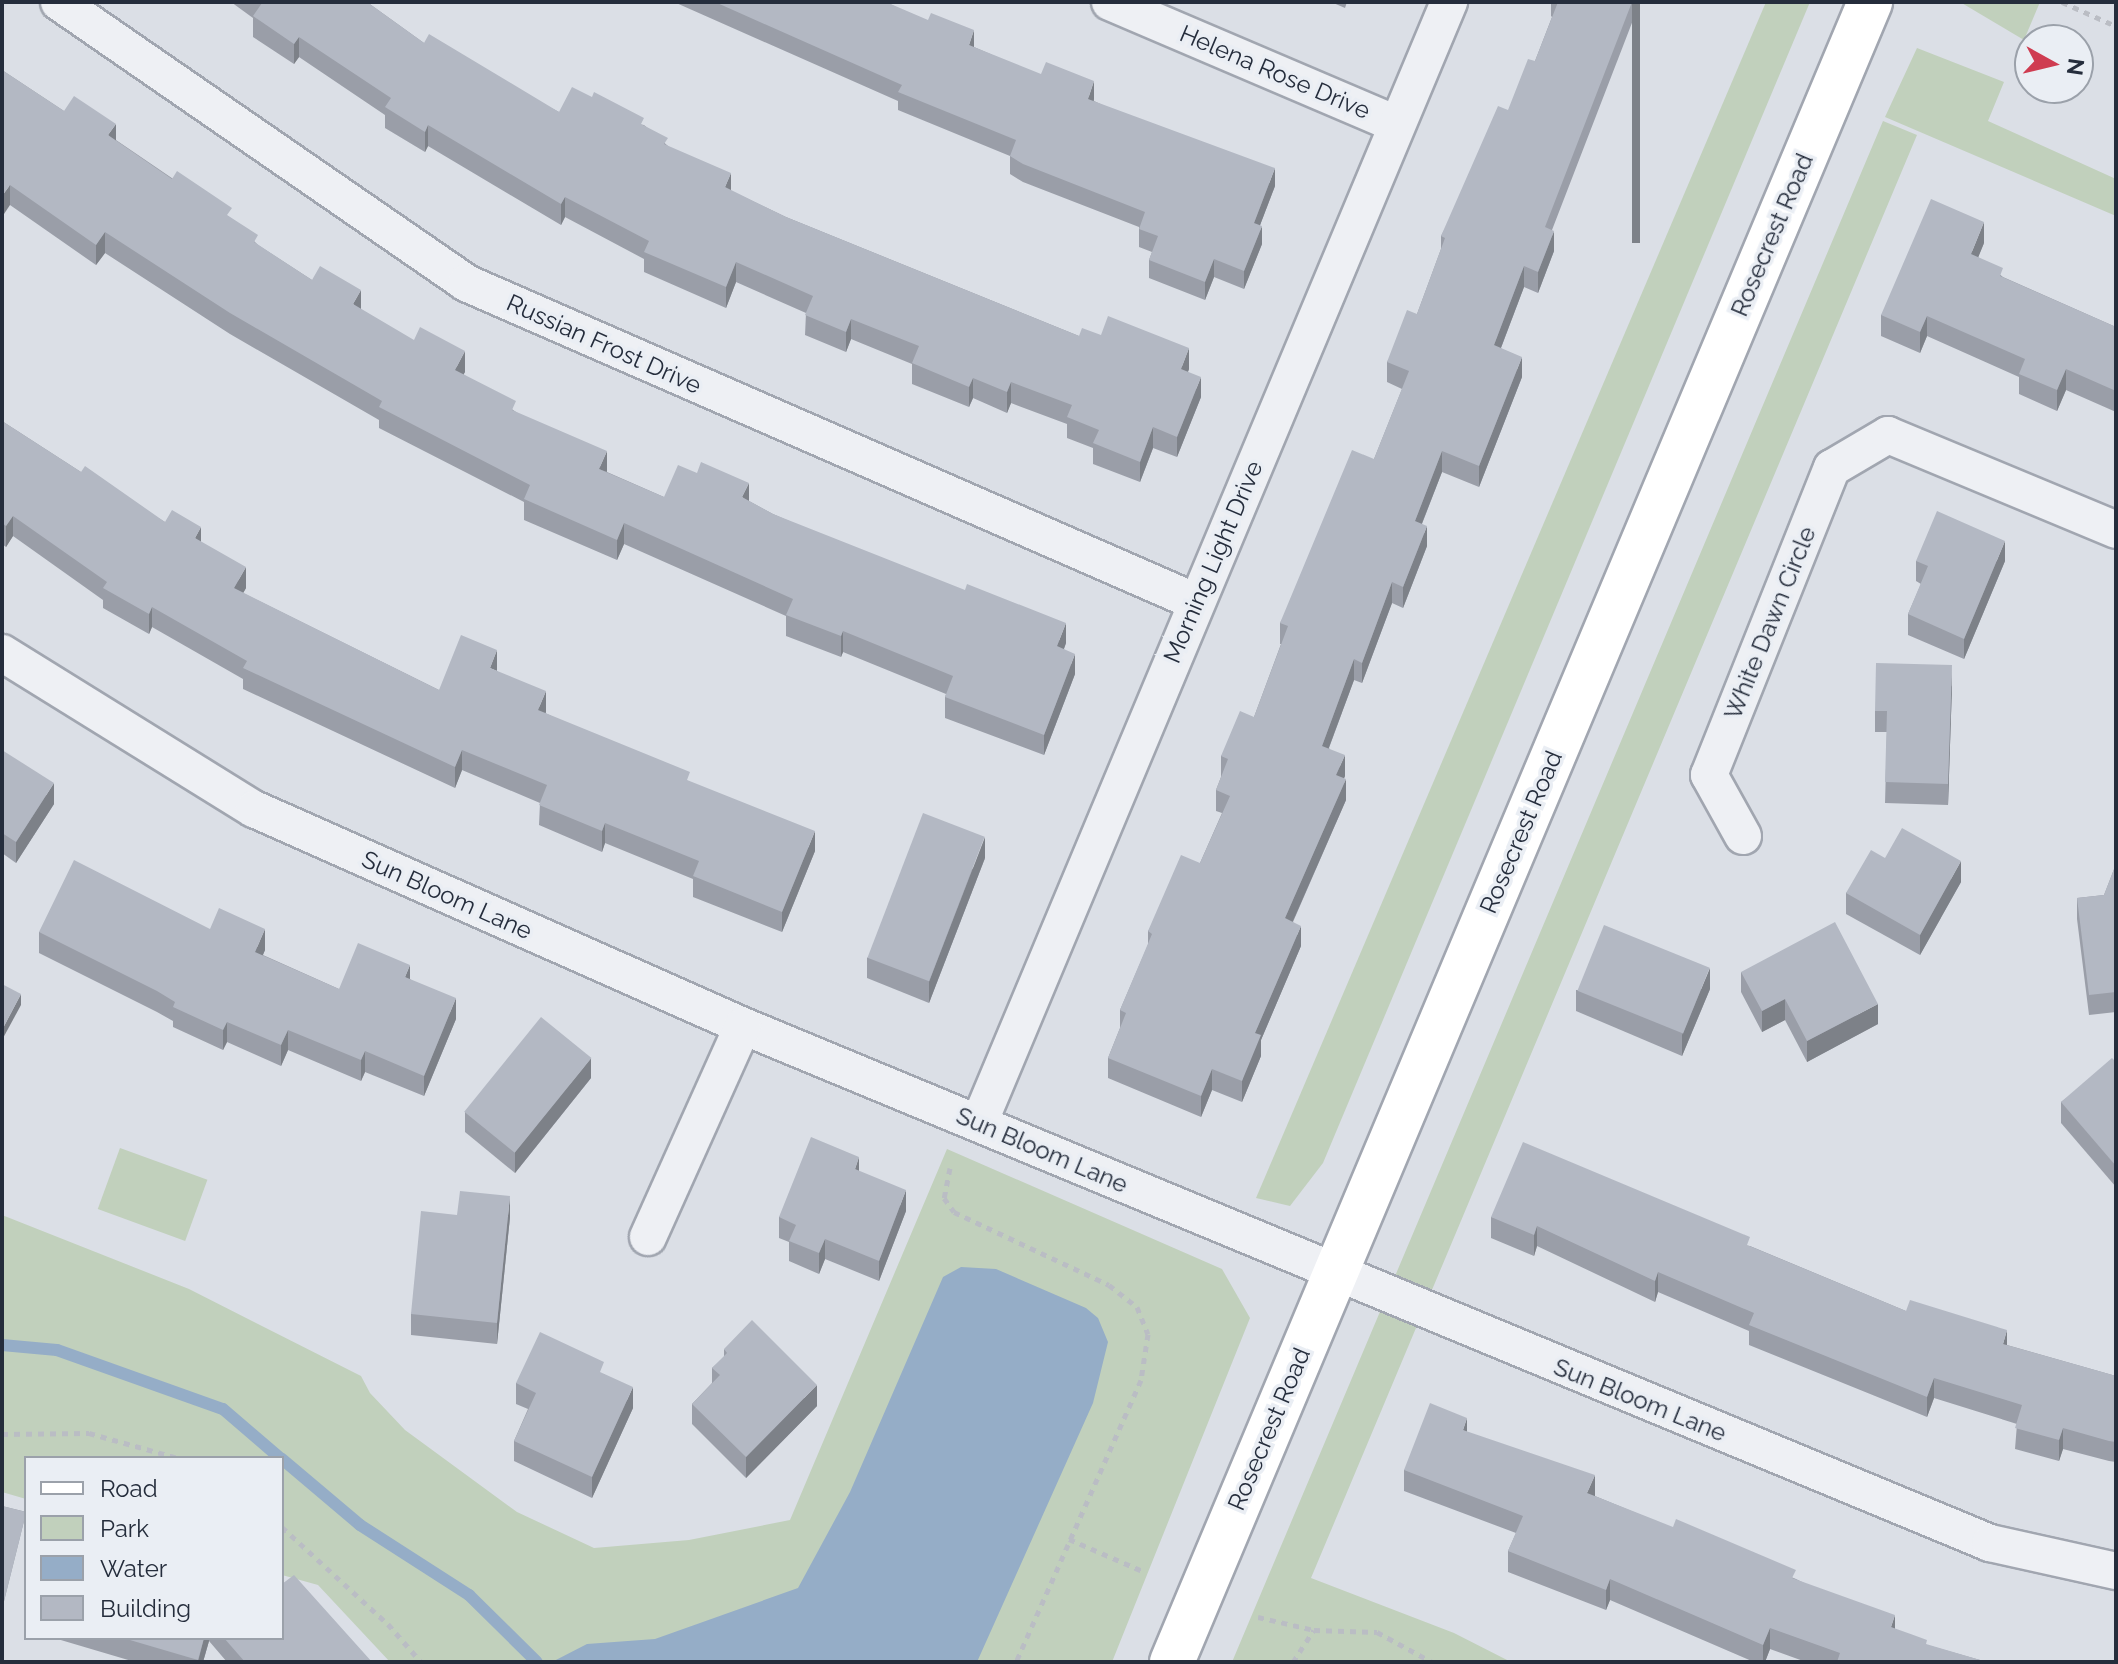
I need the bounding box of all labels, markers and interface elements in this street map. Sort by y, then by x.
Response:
street label: Helena Rose Drive [1175,19,1375,125]
north arrow [2014,24,2094,104]
text: N [2062,57,2090,77]
street label: Rosecrest Road [1725,149,1819,321]
street label: Russian Frost Drive [502,288,706,400]
street label: Morning Light Drive [1157,456,1269,668]
street label: White Dawn Circle [1718,522,1822,724]
street label: Rosecrest Road [1474,746,1568,918]
street label: Sun Bloom Lane [357,845,537,945]
street label: Sun Bloom Lane [952,1101,1132,1199]
street label: Rosecrest Road [1222,1343,1316,1515]
street label: Sun Bloom Lane [1550,1352,1730,1448]
legend [24,1456,284,1640]
text: Road [100,1474,158,1503]
text: Park [100,1514,149,1543]
text: Water [100,1554,167,1583]
text: Building [100,1594,191,1623]

